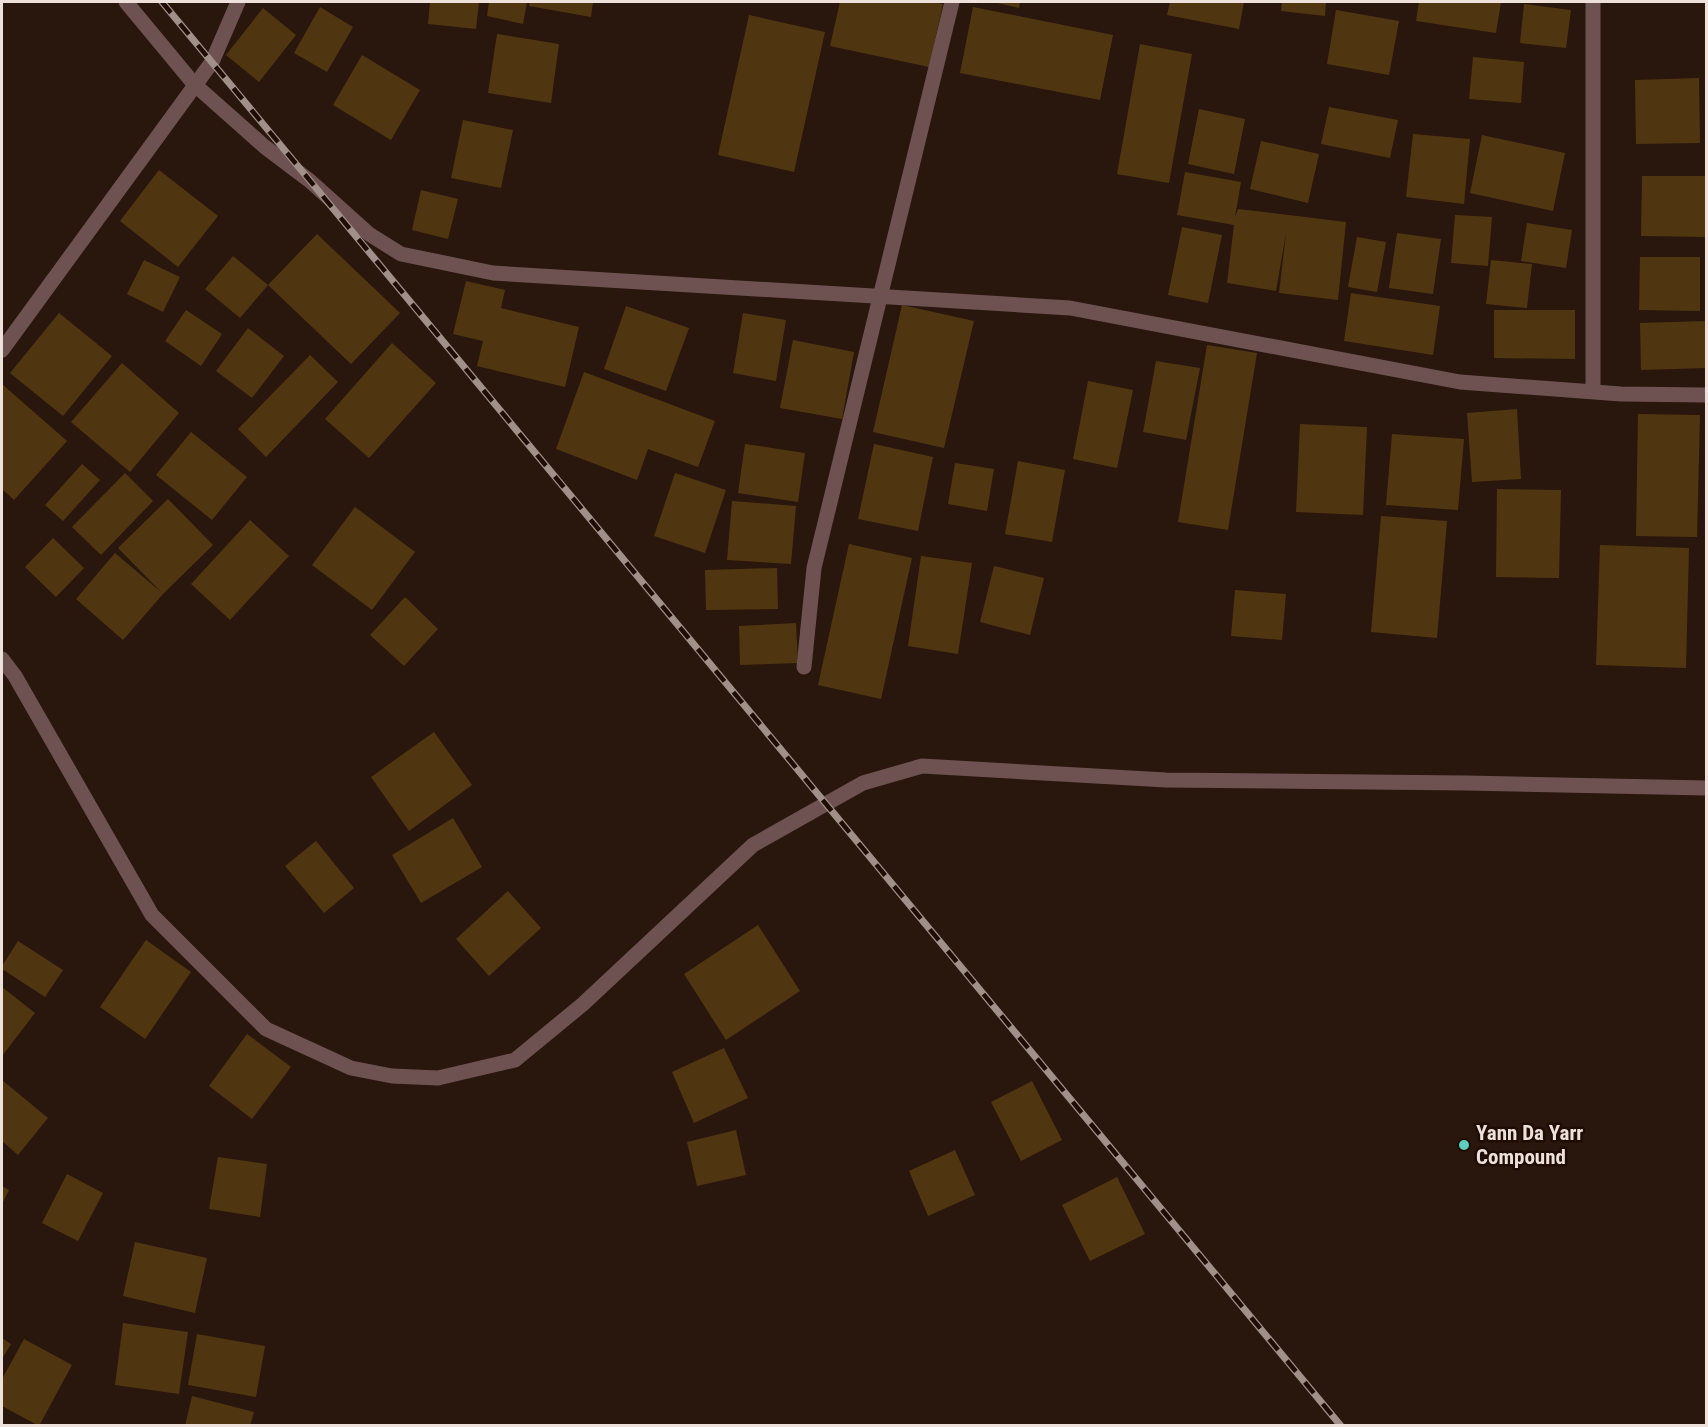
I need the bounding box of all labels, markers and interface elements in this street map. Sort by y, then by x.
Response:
place label: Yann Da Yarr Compound [1476,1121,1583,1169]
marker: Yann Da Yarr Compound [1457,1138,1471,1152]

